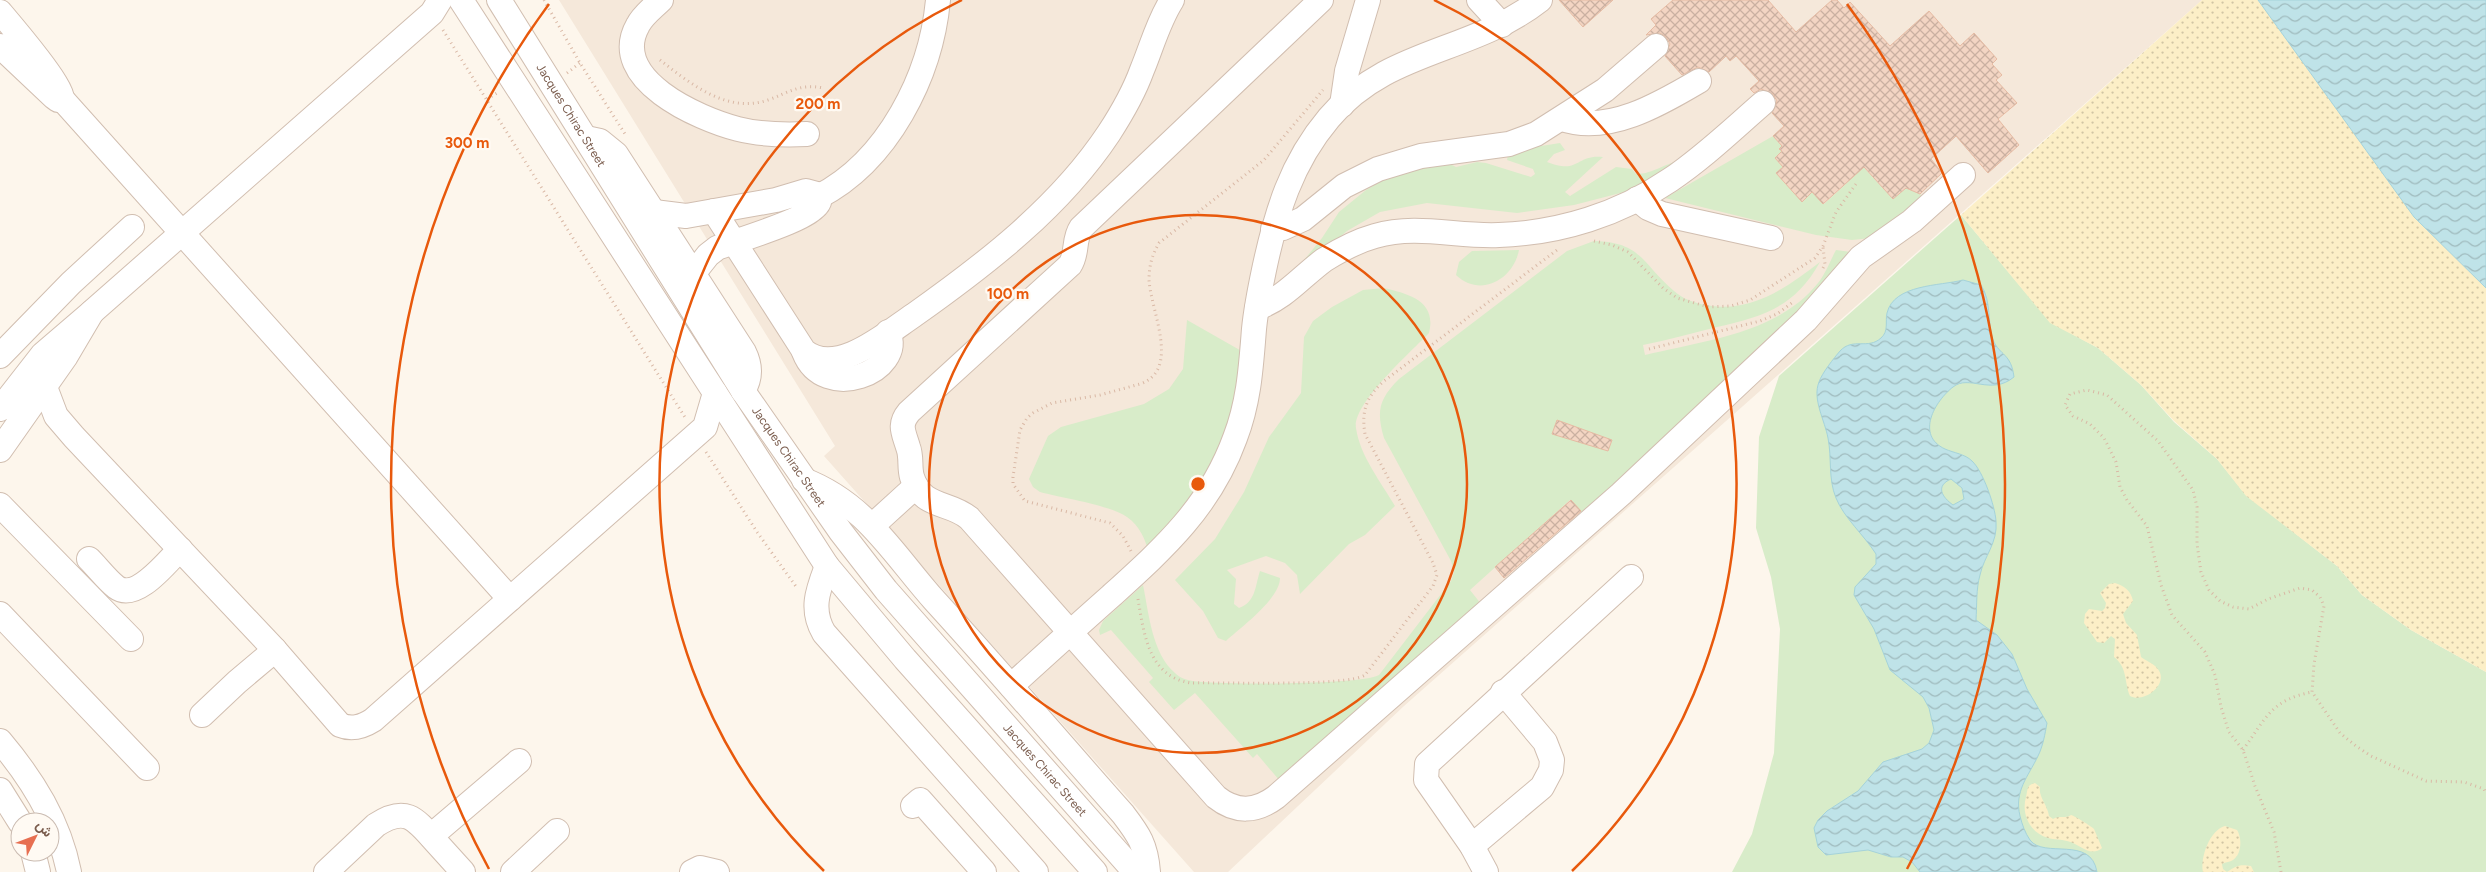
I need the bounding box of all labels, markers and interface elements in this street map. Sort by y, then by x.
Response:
street label: Jacques Chirac Street [534,61,609,170]
text: 200 m [796,95,840,113]
text: 300 m [445,134,489,152]
text: 100 m [987,285,1029,303]
street label: Jacques Chirac Street [749,404,829,510]
centre of rings [1189,475,1207,493]
street label: Jacques Chirac Street [1000,721,1090,819]
north arrow [10,812,60,862]
text: ش [32,817,56,841]

